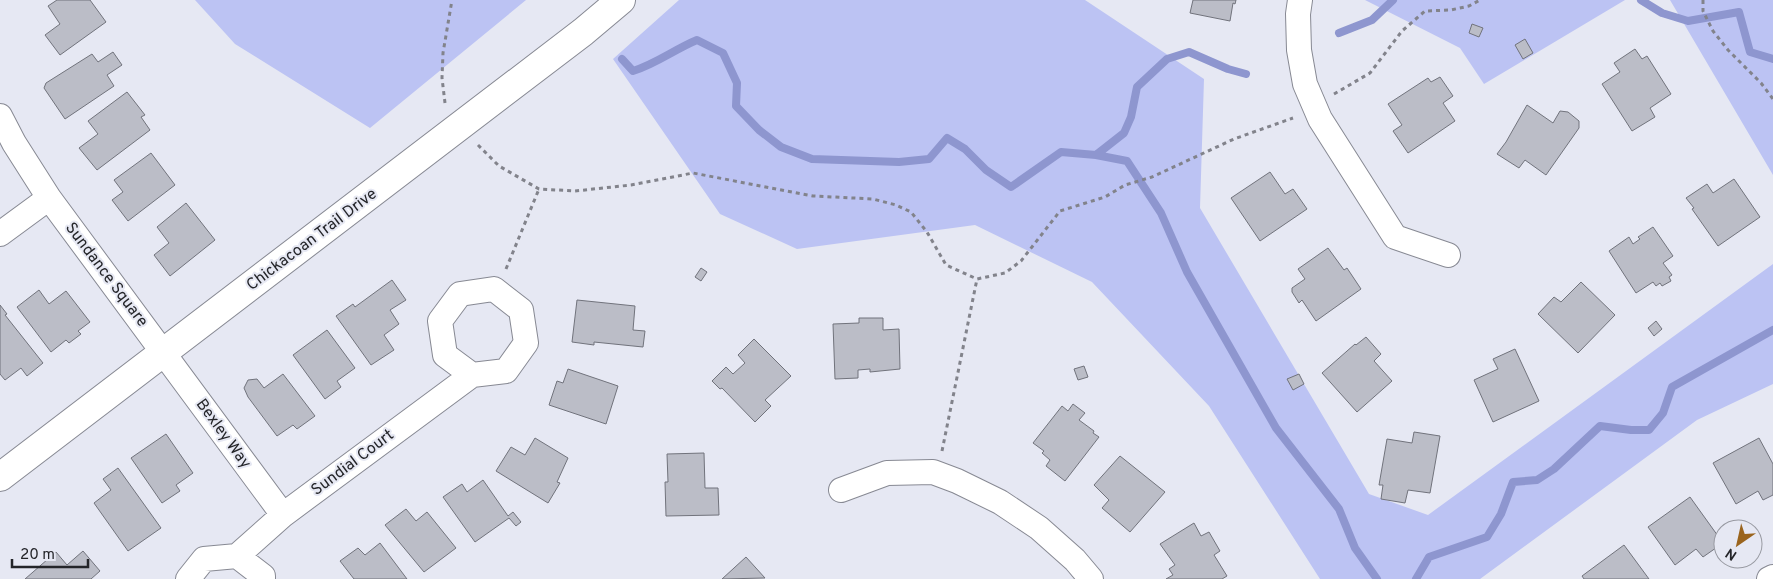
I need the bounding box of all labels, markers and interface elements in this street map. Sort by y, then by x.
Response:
street label: Chickacoan Trail Drive [243,184,381,296]
street label: Sundance Square [60,219,152,331]
street label: Bexley Way [191,395,255,473]
street label: Sundial Court [308,425,398,501]
north arrow [1713,519,1763,569]
scale bar [12,536,89,568]
text: N [1723,544,1740,563]
text: 20 m [20,546,55,565]

